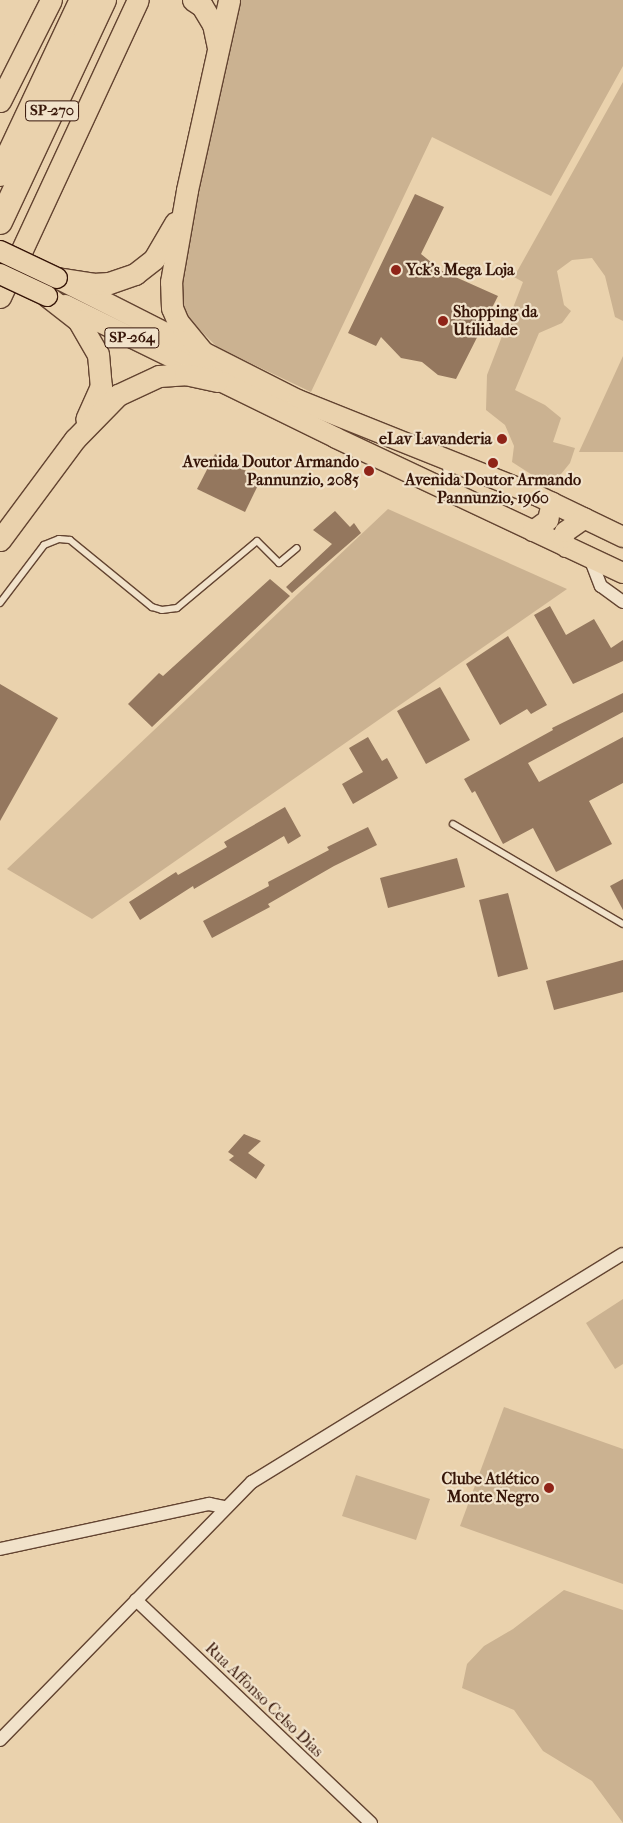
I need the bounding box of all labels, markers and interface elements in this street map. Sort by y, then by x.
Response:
road number: SP-270 [24,98,80,124]
place label: Yck's Mega Loja [406,260,514,280]
marker: Yck's Mega Loja [390,264,402,276]
place label: Shopping da Utilidade [453,302,538,340]
marker: Shopping da Utilidade [437,315,449,327]
road number: SP-264 [103,326,161,350]
place label: eLav Lavanderia [379,429,492,449]
marker: eLav Lavanderia [496,433,508,445]
place label: Avenida Doutor Armando Pannunzio, 2085 [183,452,359,490]
marker: Avenida Doutor Armando Pannunzio, 1960 [487,457,499,469]
marker: Avenida Doutor Armando Pannunzio, 2085 [363,465,375,477]
place label: Avenida Doutor Armando Pannunzio, 1960 [405,470,581,508]
place label: Clube Atlético Monte Negro [442,1469,539,1507]
marker: Clube Atlético Monte Negro [543,1482,555,1494]
street label: Rua Affonso Celso Dias [201,1639,327,1761]

